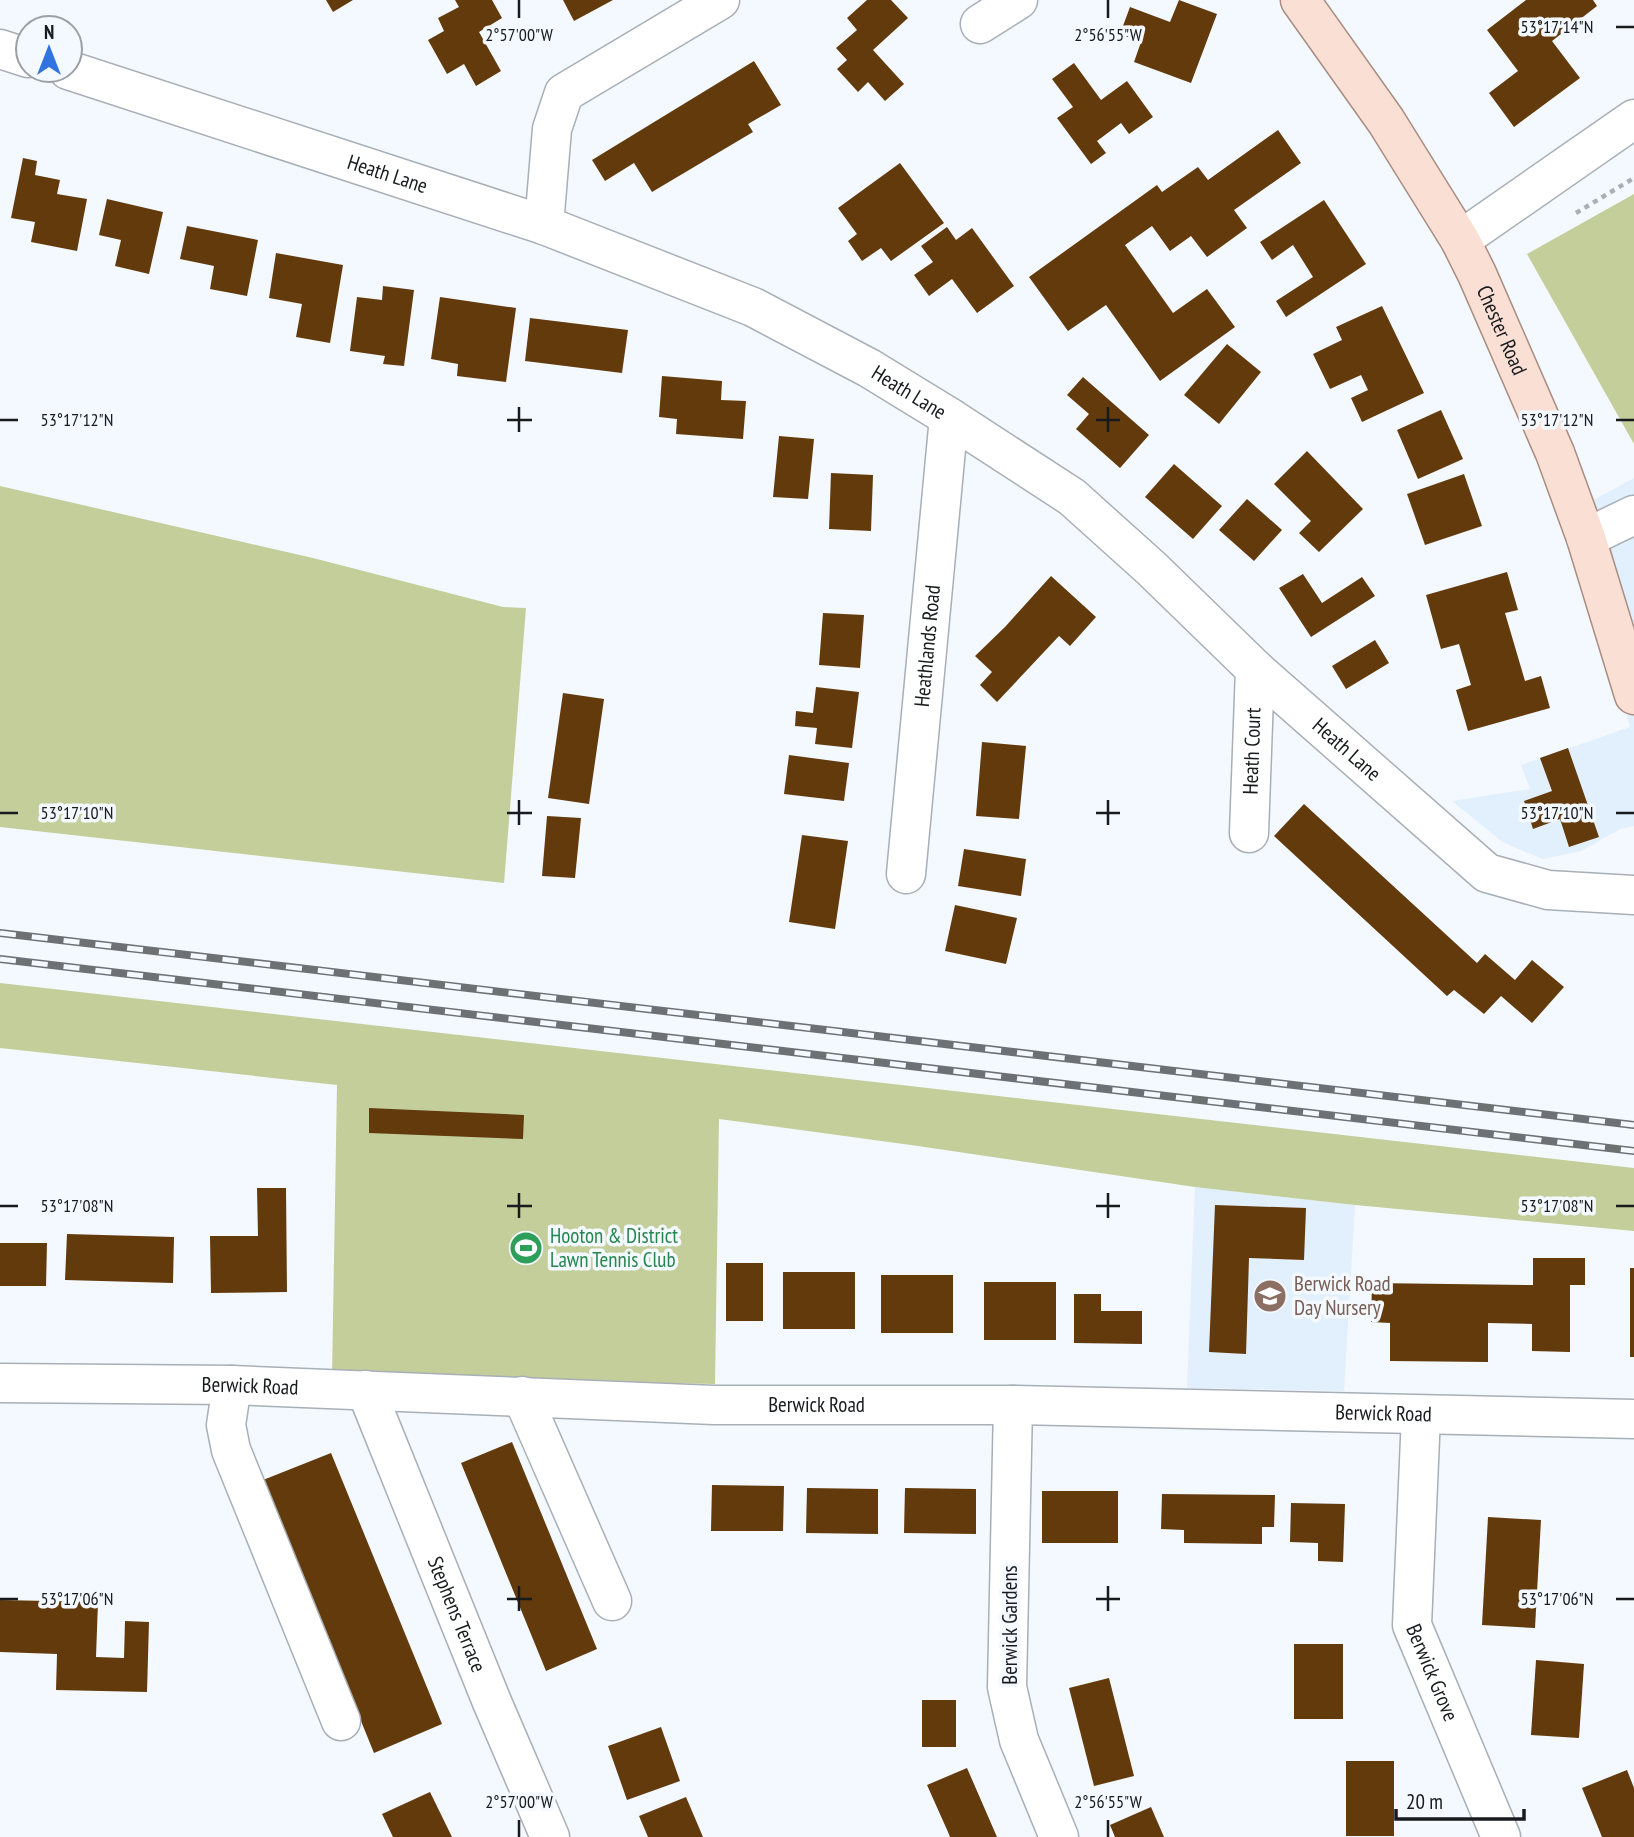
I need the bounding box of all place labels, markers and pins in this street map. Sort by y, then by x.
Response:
place label: Hooton & District Lawn Tennis Club [550,1222,678,1273]
sports icon: Hooton & District Lawn Tennis Club [507,1229,545,1267]
place label: Berwick Road Day Nursery [1294,1270,1391,1321]
school or university icon: Berwick Road Day Nursery [1251,1277,1289,1315]

